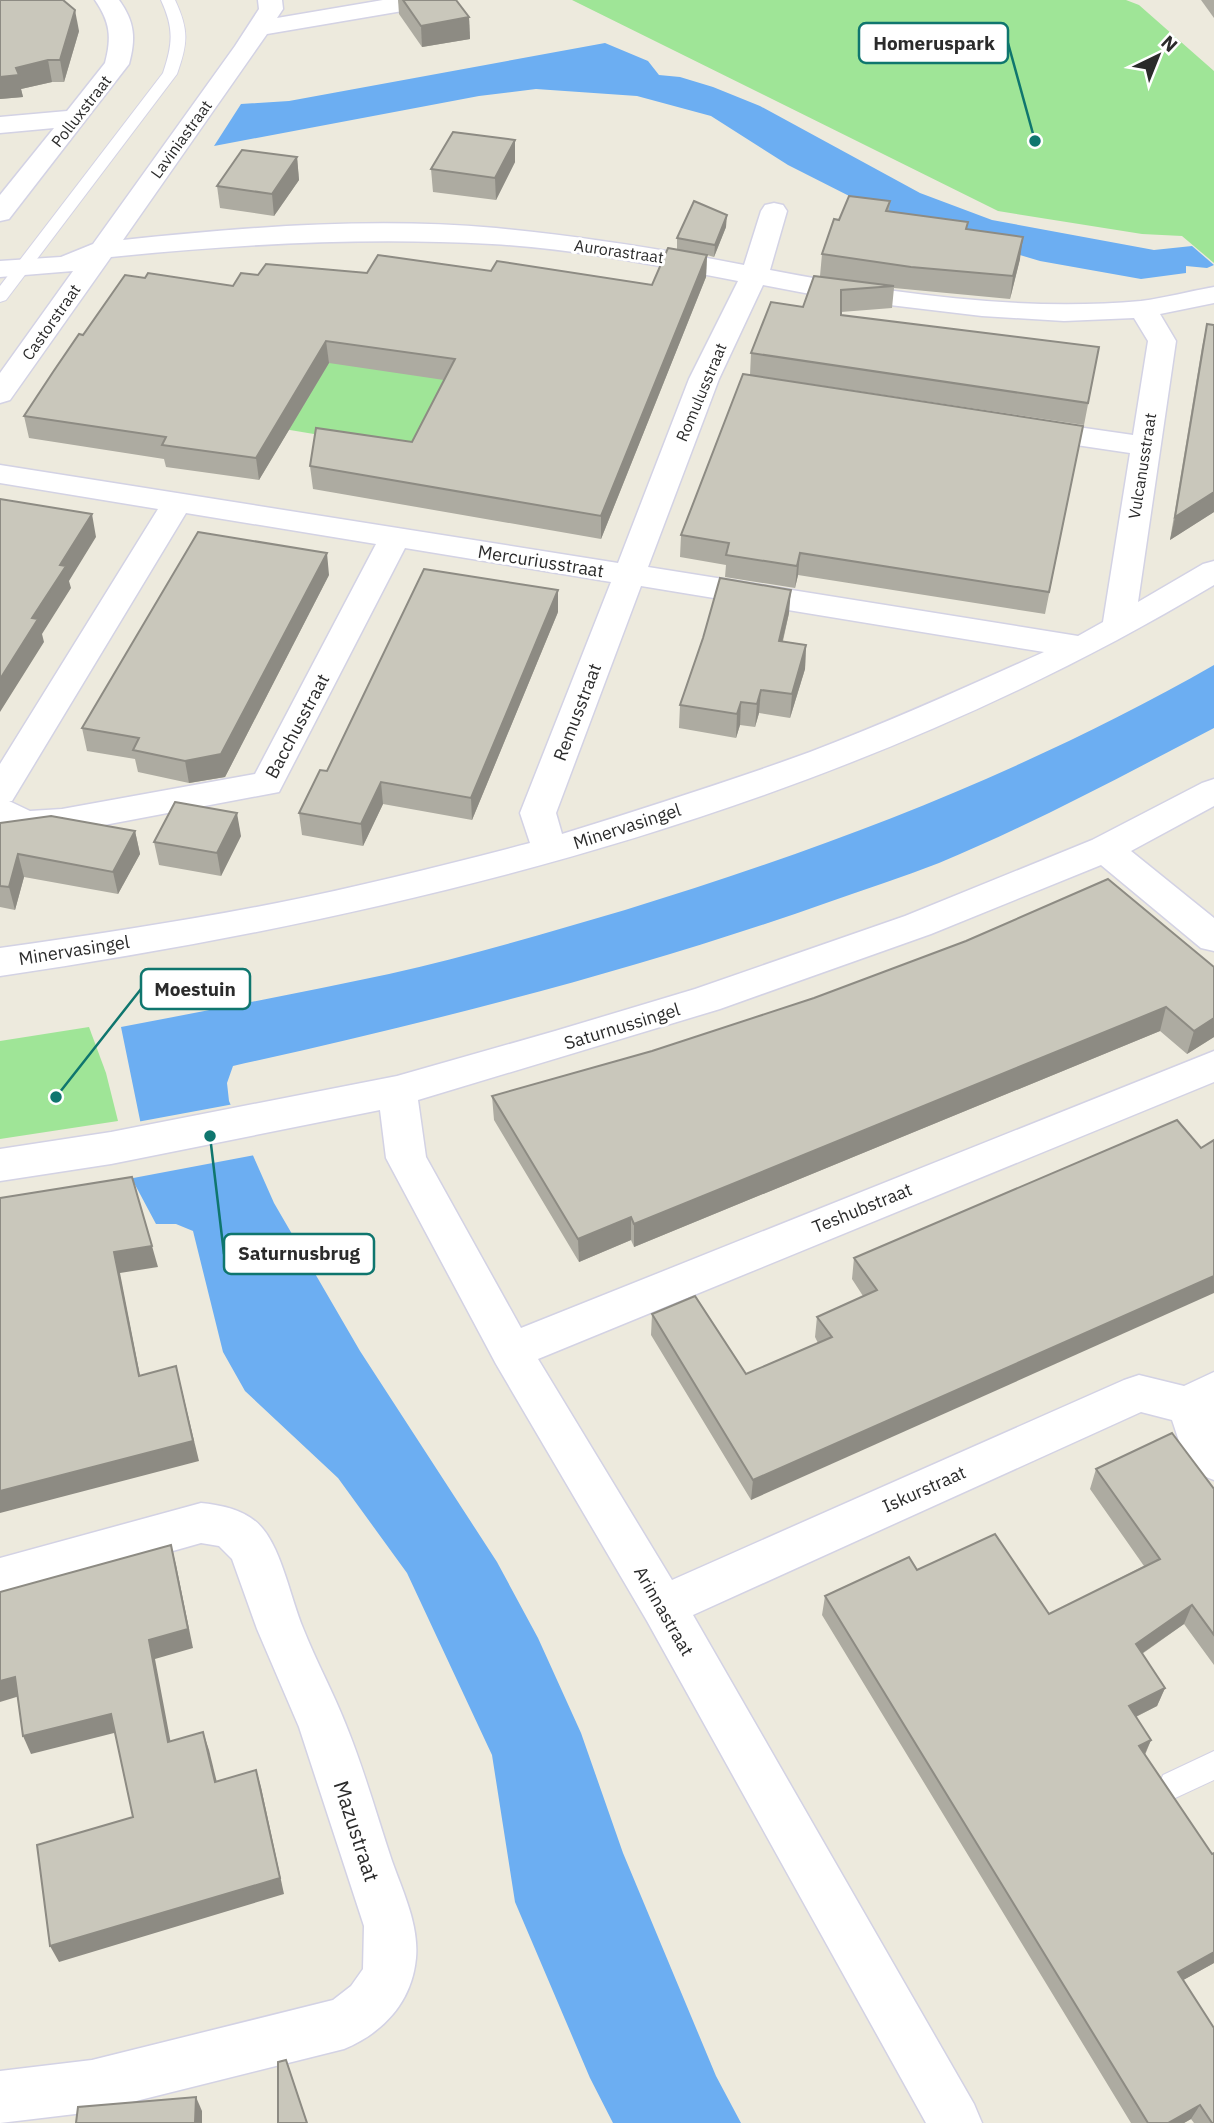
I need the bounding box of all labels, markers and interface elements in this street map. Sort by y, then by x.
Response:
north arrow [1123,21,1193,91]
callout: Homeruspark [859,23,1008,63]
text: N [1156,30,1183,57]
text: Homeruspark [873,31,995,55]
street label: Polluxstraat [47,71,115,151]
street label: Laviniastraat [146,96,216,182]
street label: Aurorastraat [573,235,665,267]
street label: Castorstraat [17,280,85,364]
street label: Romulusstraat [671,340,731,444]
street label: Vulcanusstraat [1124,412,1160,520]
street label: Mercuriusstraat [476,540,606,582]
street label: Remusstraat [548,660,606,764]
street label: Bacchusstraat [260,670,334,782]
street label: Minervasingel [570,798,684,854]
street label: Minervasingel [17,930,131,970]
callout: Moestuin [141,969,250,1009]
text: Moestuin [154,977,236,1001]
street label: Saturnussingel [561,997,683,1055]
street label: Teshubstraat [809,1178,915,1238]
callout: Saturnusbrug [224,1234,374,1274]
text: Saturnusbrug [238,1241,361,1265]
street label: Iskurstraat [879,1460,969,1518]
street label: Arinnastraat [629,1562,699,1660]
street label: Mazustraat [327,1777,387,1885]

